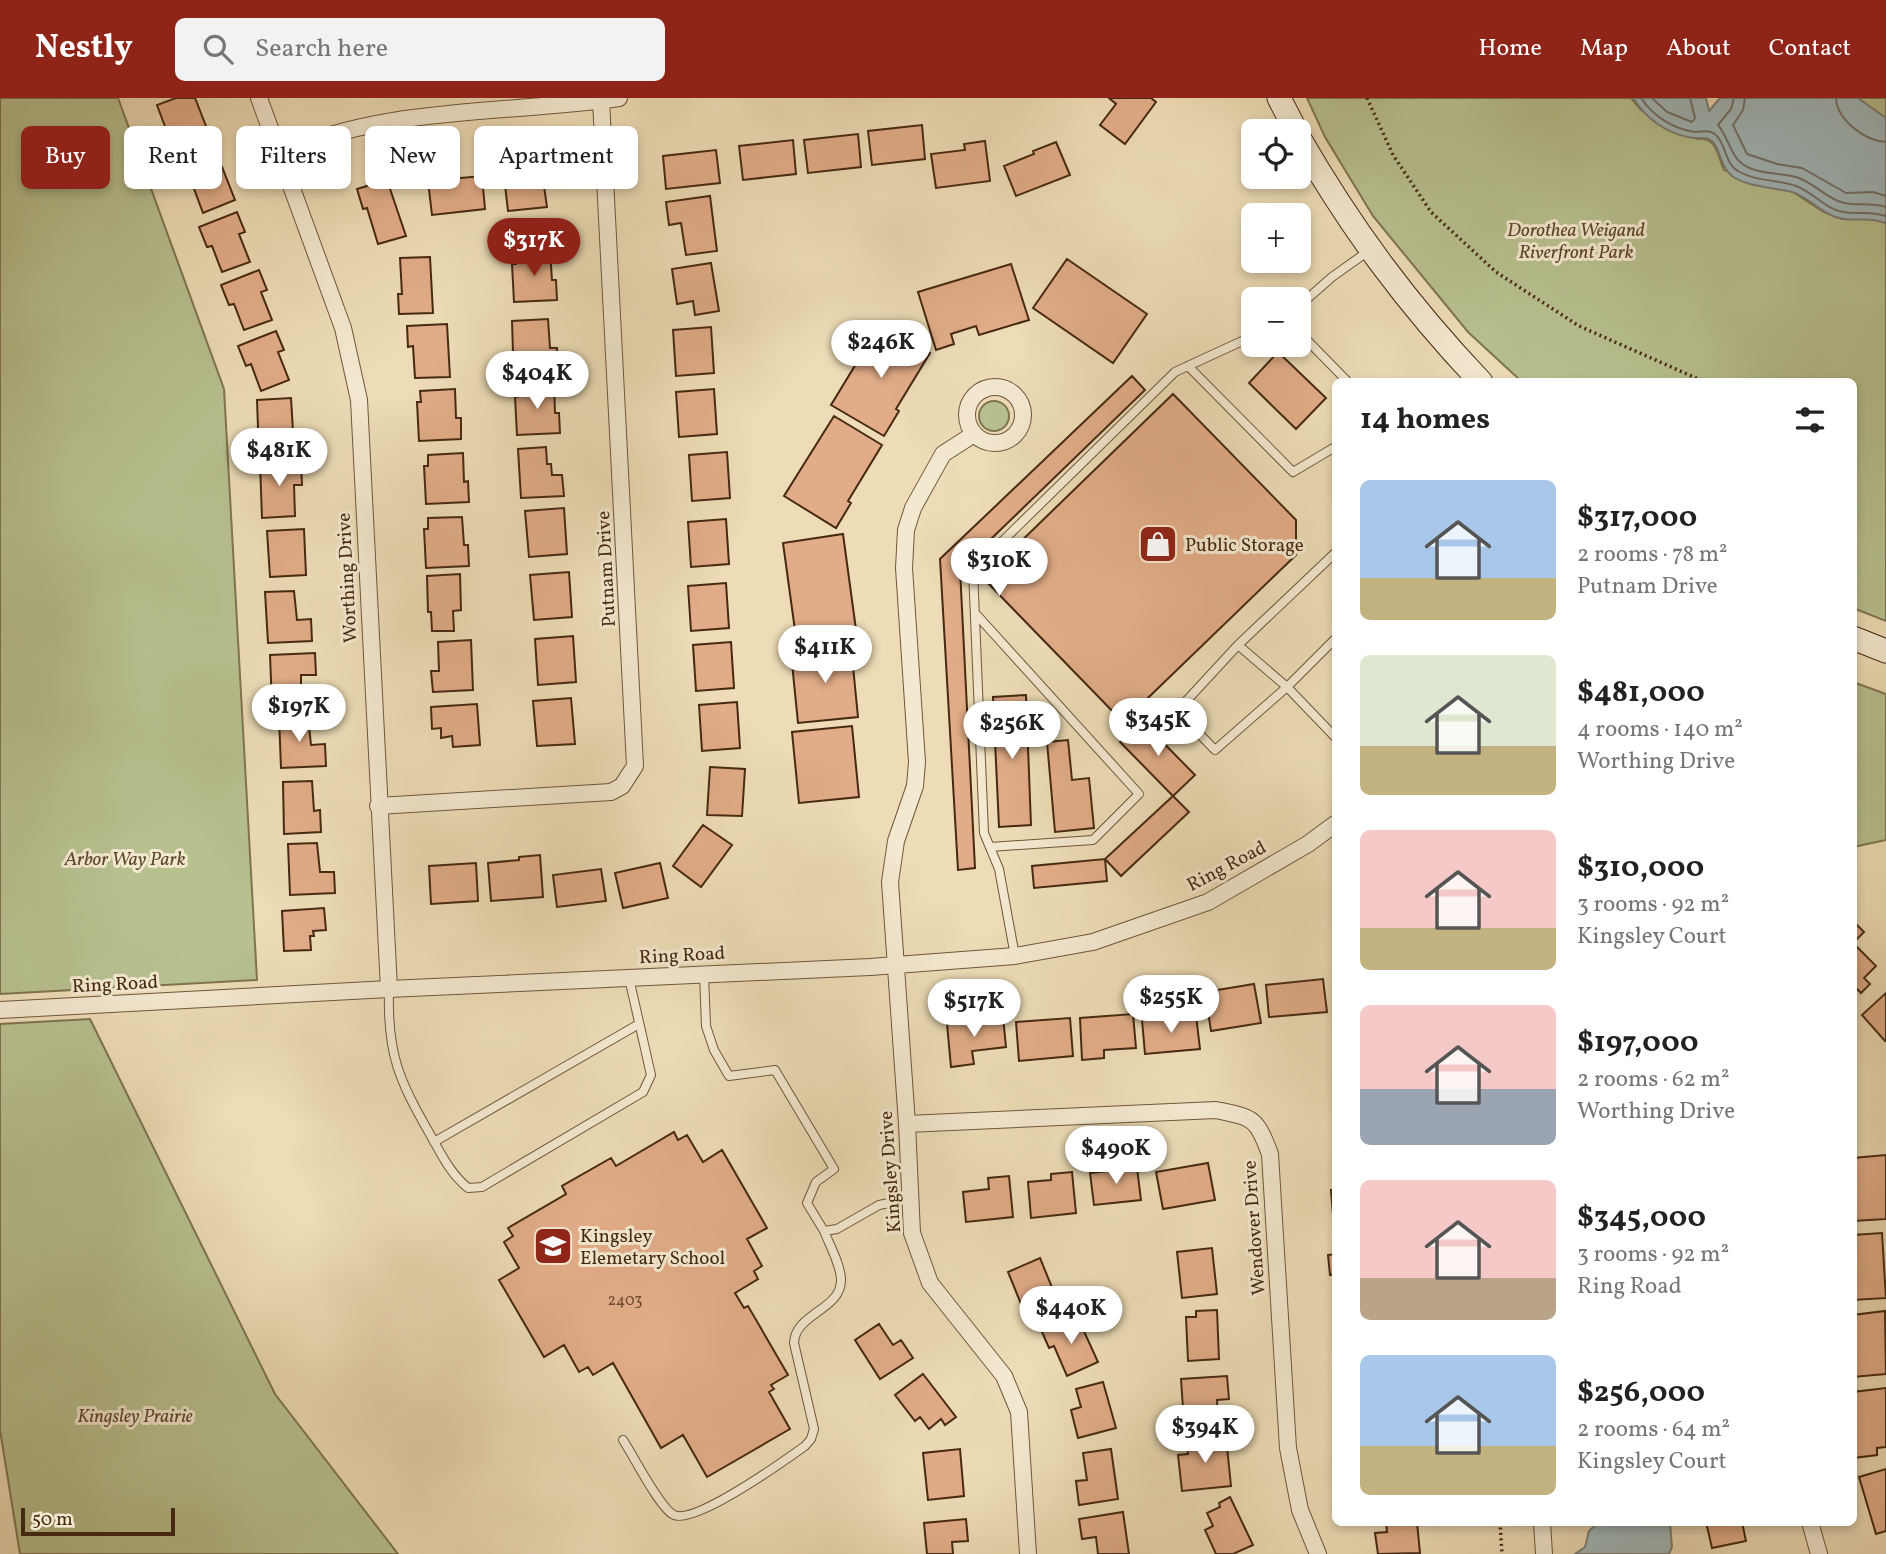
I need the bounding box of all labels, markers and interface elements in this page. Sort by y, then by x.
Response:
search box [175,18,665,81]
text: Nestly [35,26,133,72]
icon: search [199,30,237,68]
text: Search here [255,31,388,67]
text: Home [1478,32,1542,66]
text: Map [1580,32,1628,66]
text: About [1666,32,1731,66]
text: Contact [1769,32,1851,66]
map controls [1241,119,1311,357]
button: locate [1241,119,1311,189]
chip: Buy [21,126,110,189]
chip: Rent [124,126,222,189]
chip: Filters [236,126,351,189]
chip: New [365,126,460,189]
chip: Apartment [474,126,638,189]
button: + [1241,203,1311,273]
pin: $317K [485,218,583,278]
park label: Dorothea Weigand Riverfront Park [1507,218,1645,266]
text: $317K [503,225,565,257]
button: − [1241,287,1311,357]
pin: $246K [832,320,930,380]
text: $246K [847,327,915,359]
pin: $404K [488,352,586,411]
text: $404K [502,358,572,390]
text: 14 homes [1360,399,1490,441]
icon: filters [1791,401,1829,439]
pin: $481K [230,428,328,488]
text: $481K [247,435,312,467]
text: $317,000 [1577,497,1697,539]
icon: home [1416,508,1500,592]
street label: Putnam Drive [591,510,623,628]
street label: Worthing Drive [332,512,364,644]
shop icon: Public Storage [1137,523,1179,565]
place label: Public Storage [1185,533,1304,559]
pin: $310K [950,538,1048,598]
text: 2 rooms · 78 m² [1577,539,1728,571]
text: $310K [967,545,1031,577]
text: Putnam Drive [1577,571,1718,603]
pin: $411K [776,626,874,685]
text: $411K [794,632,856,664]
text: $481,000 [1577,672,1705,714]
icon: home [1416,683,1500,767]
pin: $197K [250,684,348,744]
text: $197K [268,691,330,723]
pin: $345K [1109,698,1207,758]
pin: $256K [963,702,1061,761]
text: $345K [1125,705,1191,737]
text: $256K [979,708,1045,740]
text: 4 rooms · 140 m² [1577,714,1743,746]
text: Worthing Drive [1577,746,1735,778]
street label: Ring Road [1183,835,1271,899]
park label: Arbor Way Park [64,847,186,873]
text: $310,000 [1577,847,1704,889]
icon: home [1416,858,1500,942]
text: 3 rooms · 92 m² [1577,889,1729,921]
text: Kingsley Court [1577,921,1727,953]
street label: Ring Road [638,941,726,971]
street label: Ring Road [71,970,159,1000]
pin: $255K [1122,976,1220,1035]
pin: $517K [925,979,1023,1039]
text: $255K [1139,982,1203,1014]
text: $517K [944,986,1004,1018]
text: $197,000 [1577,1022,1698,1064]
icon: home [1416,1033,1500,1117]
text: 2 rooms · 62 m² [1577,1064,1729,1096]
text: Worthing Drive [1577,1096,1735,1128]
street label: Kingsley Drive [874,1110,908,1234]
pin: $490K [1067,1126,1165,1186]
text: $490K [1081,1133,1151,1165]
street label: Wendover Drive [1237,1159,1273,1296]
text: $345,000 [1577,1197,1706,1239]
icon: home [1416,1208,1500,1292]
place label: Kingsley Elemetary School [580,1224,725,1272]
school or university icon: Kingsley Elemetary School [532,1225,574,1267]
text: 3 rooms · 92 m² [1577,1239,1729,1271]
text: Ring Road [1577,1271,1682,1303]
pin: $440K [1022,1286,1120,1346]
house number: 2403 [608,1290,642,1312]
text: $440K [1035,1293,1107,1325]
text: $256,000 [1577,1372,1705,1414]
icon: home [1416,1383,1500,1467]
park label: Kingsley Prairie [77,1404,193,1430]
pin: $394K [1156,1406,1254,1465]
text: $394K [1171,1412,1239,1444]
text: 2 rooms · 64 m² [1577,1414,1730,1446]
text: Kingsley Court [1577,1446,1727,1478]
scale bar [21,1505,175,1537]
text: 50 m [32,1507,73,1533]

